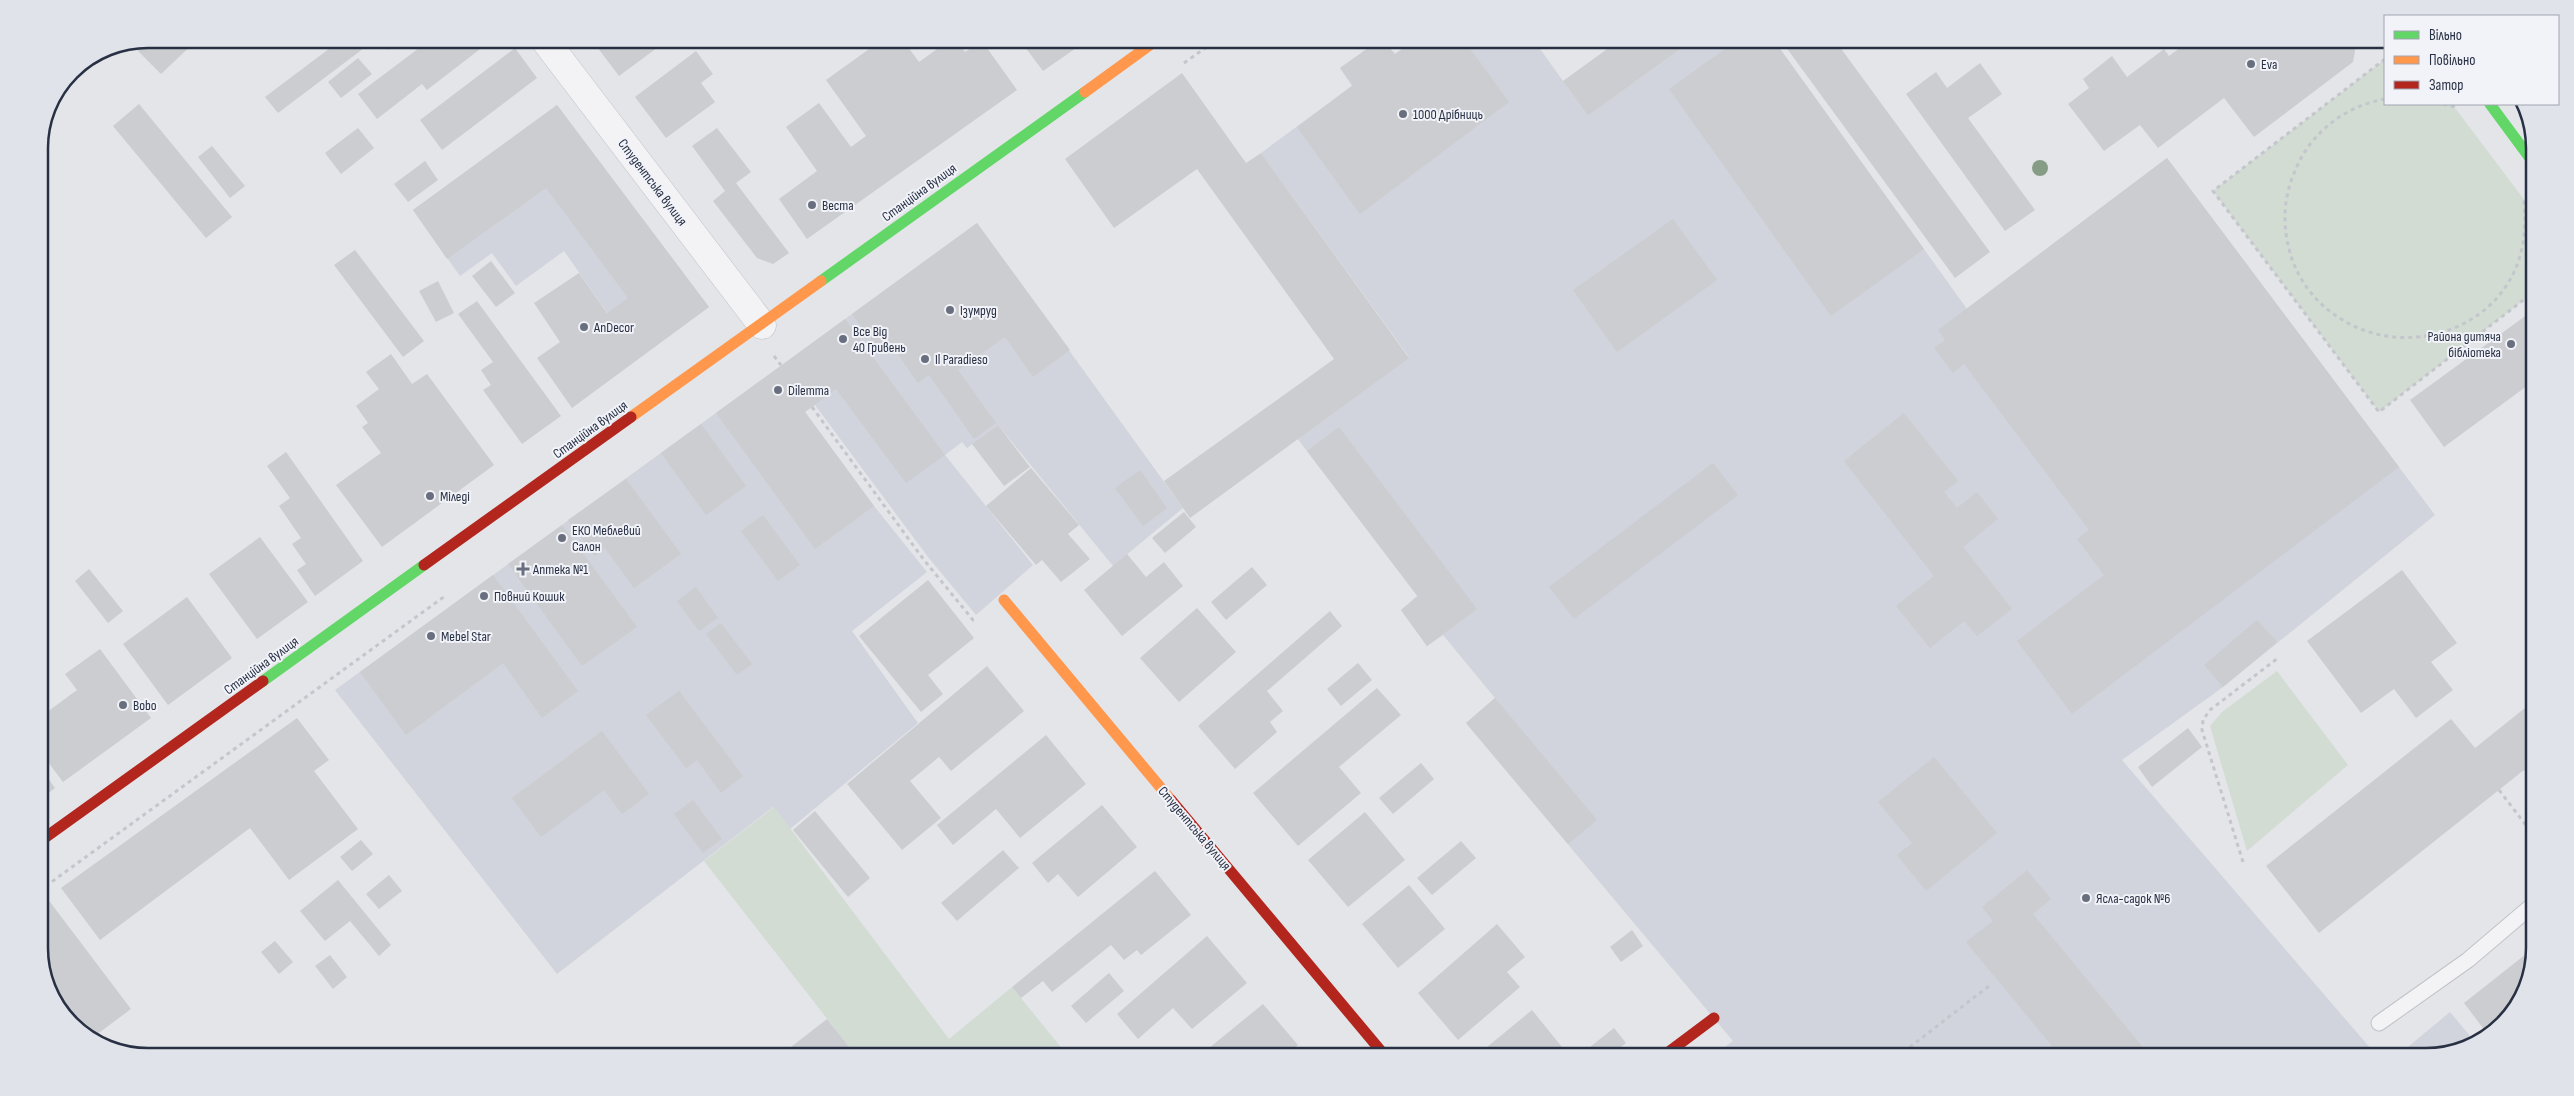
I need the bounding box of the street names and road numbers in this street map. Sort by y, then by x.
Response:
street label: Студентська вулиця [614,135,691,229]
street label: Станційна вулиця [879,160,960,225]
street label: Станційна вулиця [550,397,631,462]
street label: Станційна вулиця [221,633,302,698]
street label: Студентська вулиця [1155,783,1235,874]

